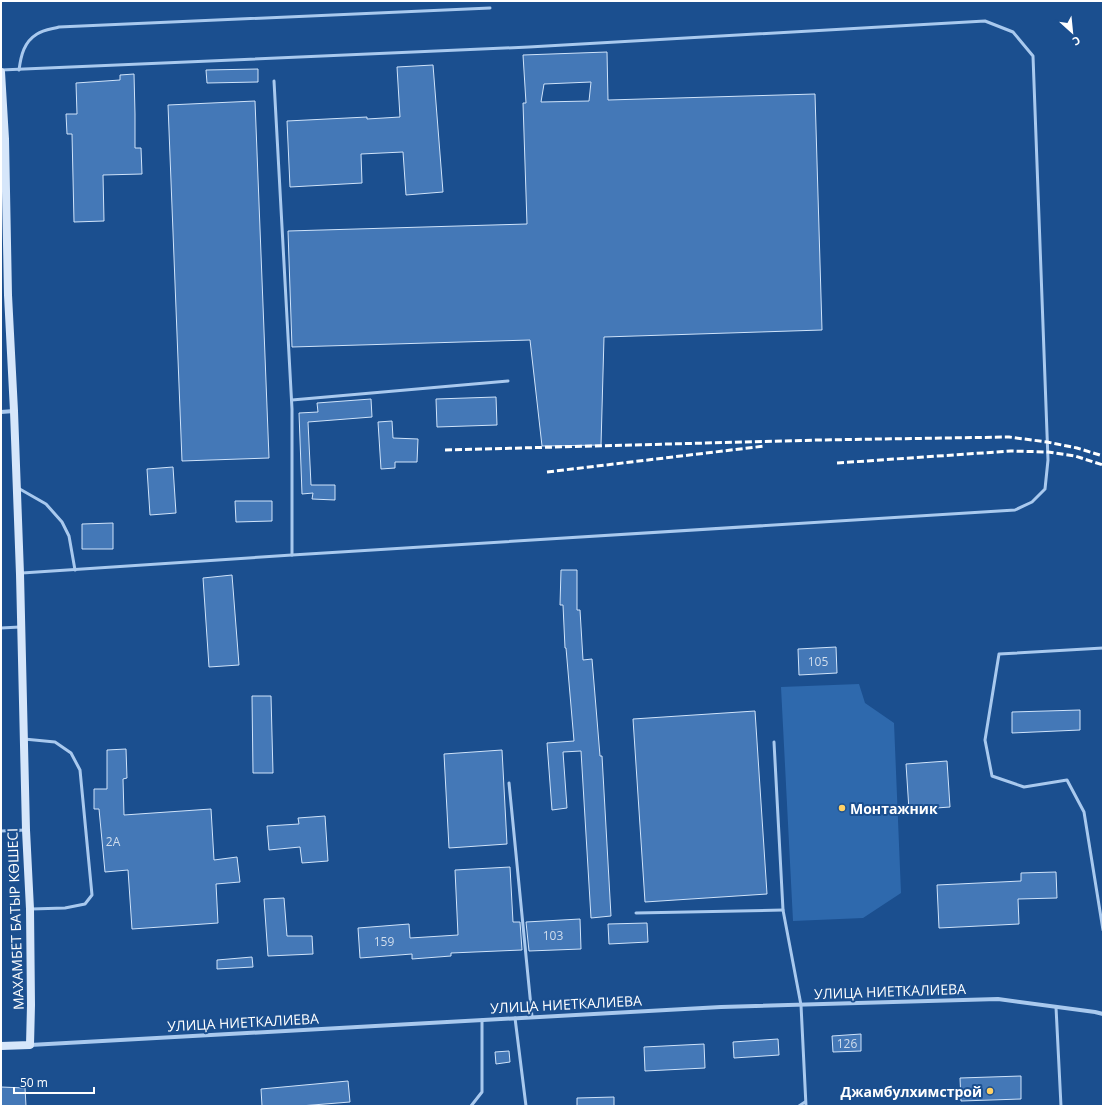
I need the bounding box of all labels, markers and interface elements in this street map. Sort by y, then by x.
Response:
north arrow [1052,12,1092,52]
text: С [1070,33,1083,50]
house number: 105 [808,653,828,670]
place label: Монтажник [850,799,938,818]
marker: Монтажник [837,803,847,813]
street label: МАХАМБЕТ БАТЫР КӨШЕСІ [2,828,28,1010]
house number: 2А [106,833,121,850]
house number: 103 [543,927,563,944]
house number: 159 [374,933,394,950]
street label: УЛИЦА НИЕТКАЛИЕВА [814,979,966,1003]
street label: УЛИЦА НИЕТКАЛИЕВА [490,991,643,1017]
street label: УЛИЦА НИЕТКАЛИЕВА [167,1009,320,1035]
house number: 126 [837,1035,857,1052]
scale bar [14,1069,94,1095]
text: 50 m [20,1074,48,1091]
place label: Джамбулхимстрой [841,1082,982,1101]
marker: Джамбулхимстрой [985,1086,995,1096]

